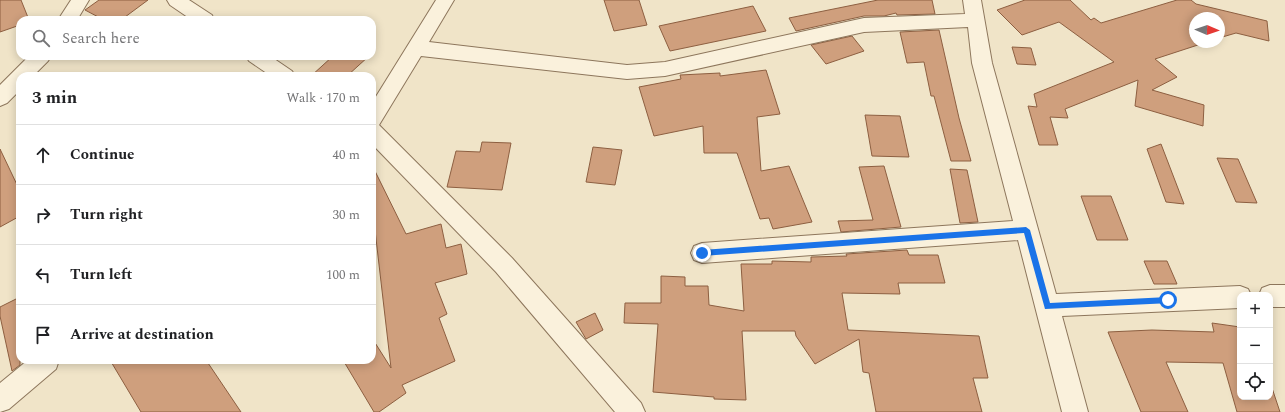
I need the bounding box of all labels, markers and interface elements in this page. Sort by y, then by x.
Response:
north arrow [1189,12,1225,48]
search box [16,16,376,60]
icon: search [30,27,52,49]
text: Search here [62,27,140,50]
text: 3 min [32,85,77,111]
text: Walk · 170 m [286,88,360,108]
text: Continue [70,143,135,166]
icon: ahead [32,144,54,166]
text: 40 m [333,145,360,165]
text: Turn right [70,203,143,226]
icon: right [32,204,54,226]
text: 30 m [333,205,360,225]
route end [693,244,711,262]
text: Turn left [70,263,132,286]
icon: left [32,264,54,286]
text: 100 m [326,265,360,285]
route start [1159,291,1177,309]
map controls [1237,292,1273,400]
button: + [1237,292,1273,328]
text: Arrive at destination [70,323,214,346]
icon: arrive [32,324,54,346]
button: − [1237,328,1273,364]
button: locate [1237,364,1273,400]

